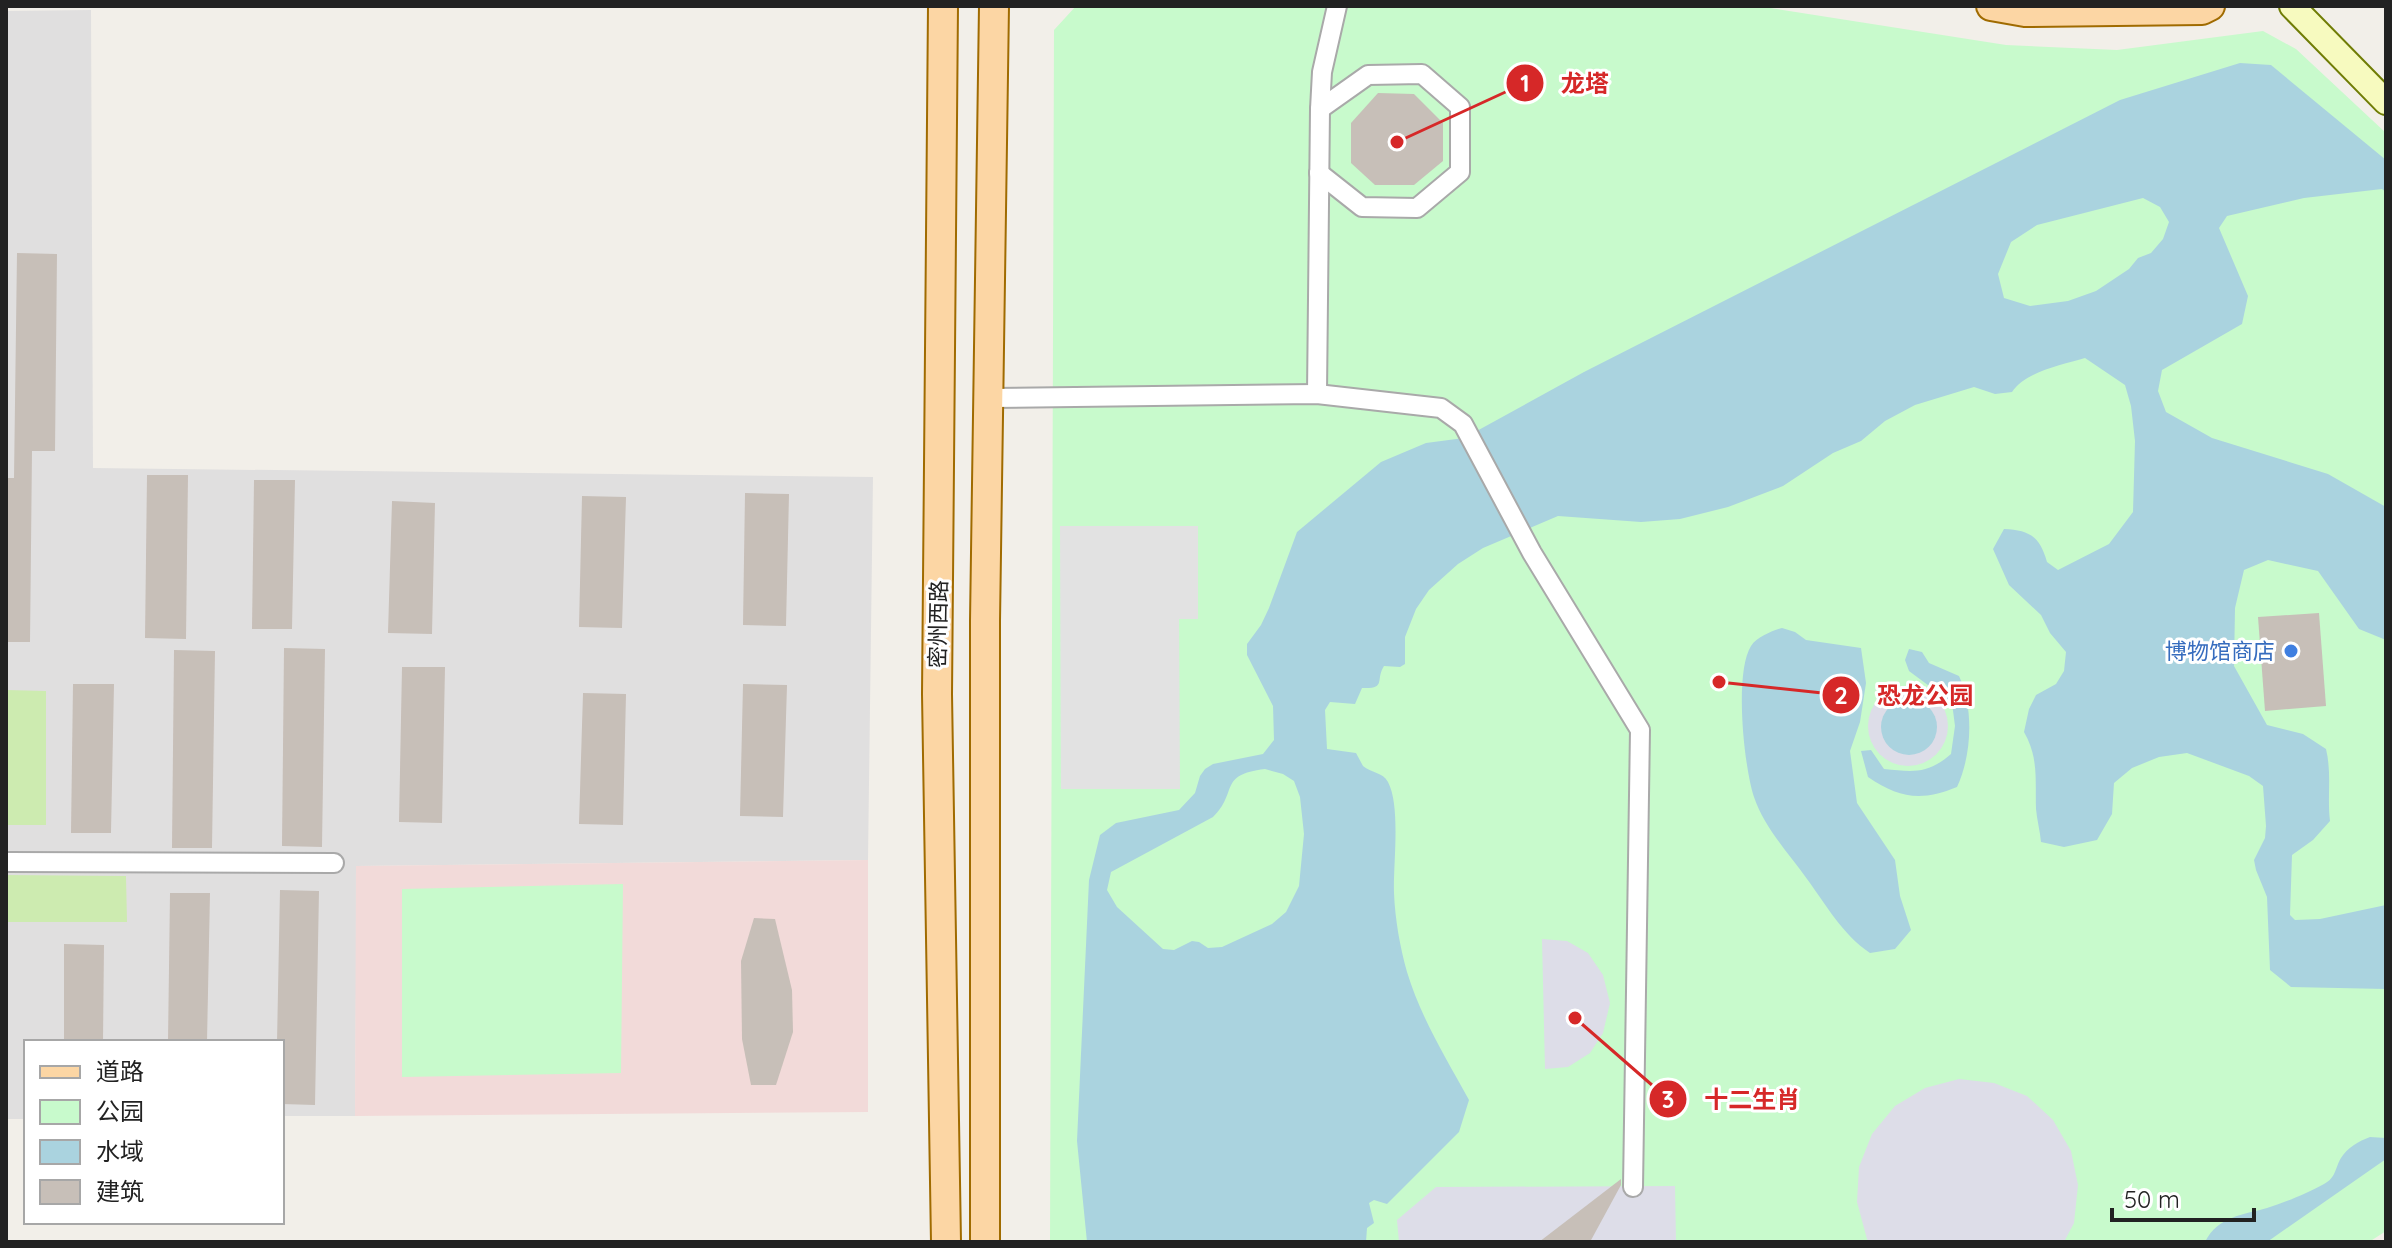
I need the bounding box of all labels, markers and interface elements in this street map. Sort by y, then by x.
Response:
callout: 龙塔 [1505,59,1625,107]
text: 1 [1520,68,1530,98]
text: 龙塔 [1561,68,1609,98]
street label: 密州西路 [923,580,953,668]
place label: 博物馆商店 [2165,637,2275,665]
marker: 博物馆商店 [2282,642,2300,660]
callout: 恐龙公园 [1821,671,1989,719]
text: 2 [1834,680,1848,710]
text: 恐龙公园 [1877,680,1973,710]
legend [24,1040,284,1224]
text: 道路 [96,1056,144,1086]
callout: 十二生肖 [1648,1075,1816,1123]
text: 3 [1662,1084,1674,1114]
text: 十二生肖 [1704,1084,1800,1114]
text: 公园 [96,1096,144,1126]
text: 水域 [96,1136,144,1166]
scale bar [2112,1172,2254,1222]
text: 建筑 [96,1176,144,1206]
text: 50 m [2124,1184,2180,1214]

